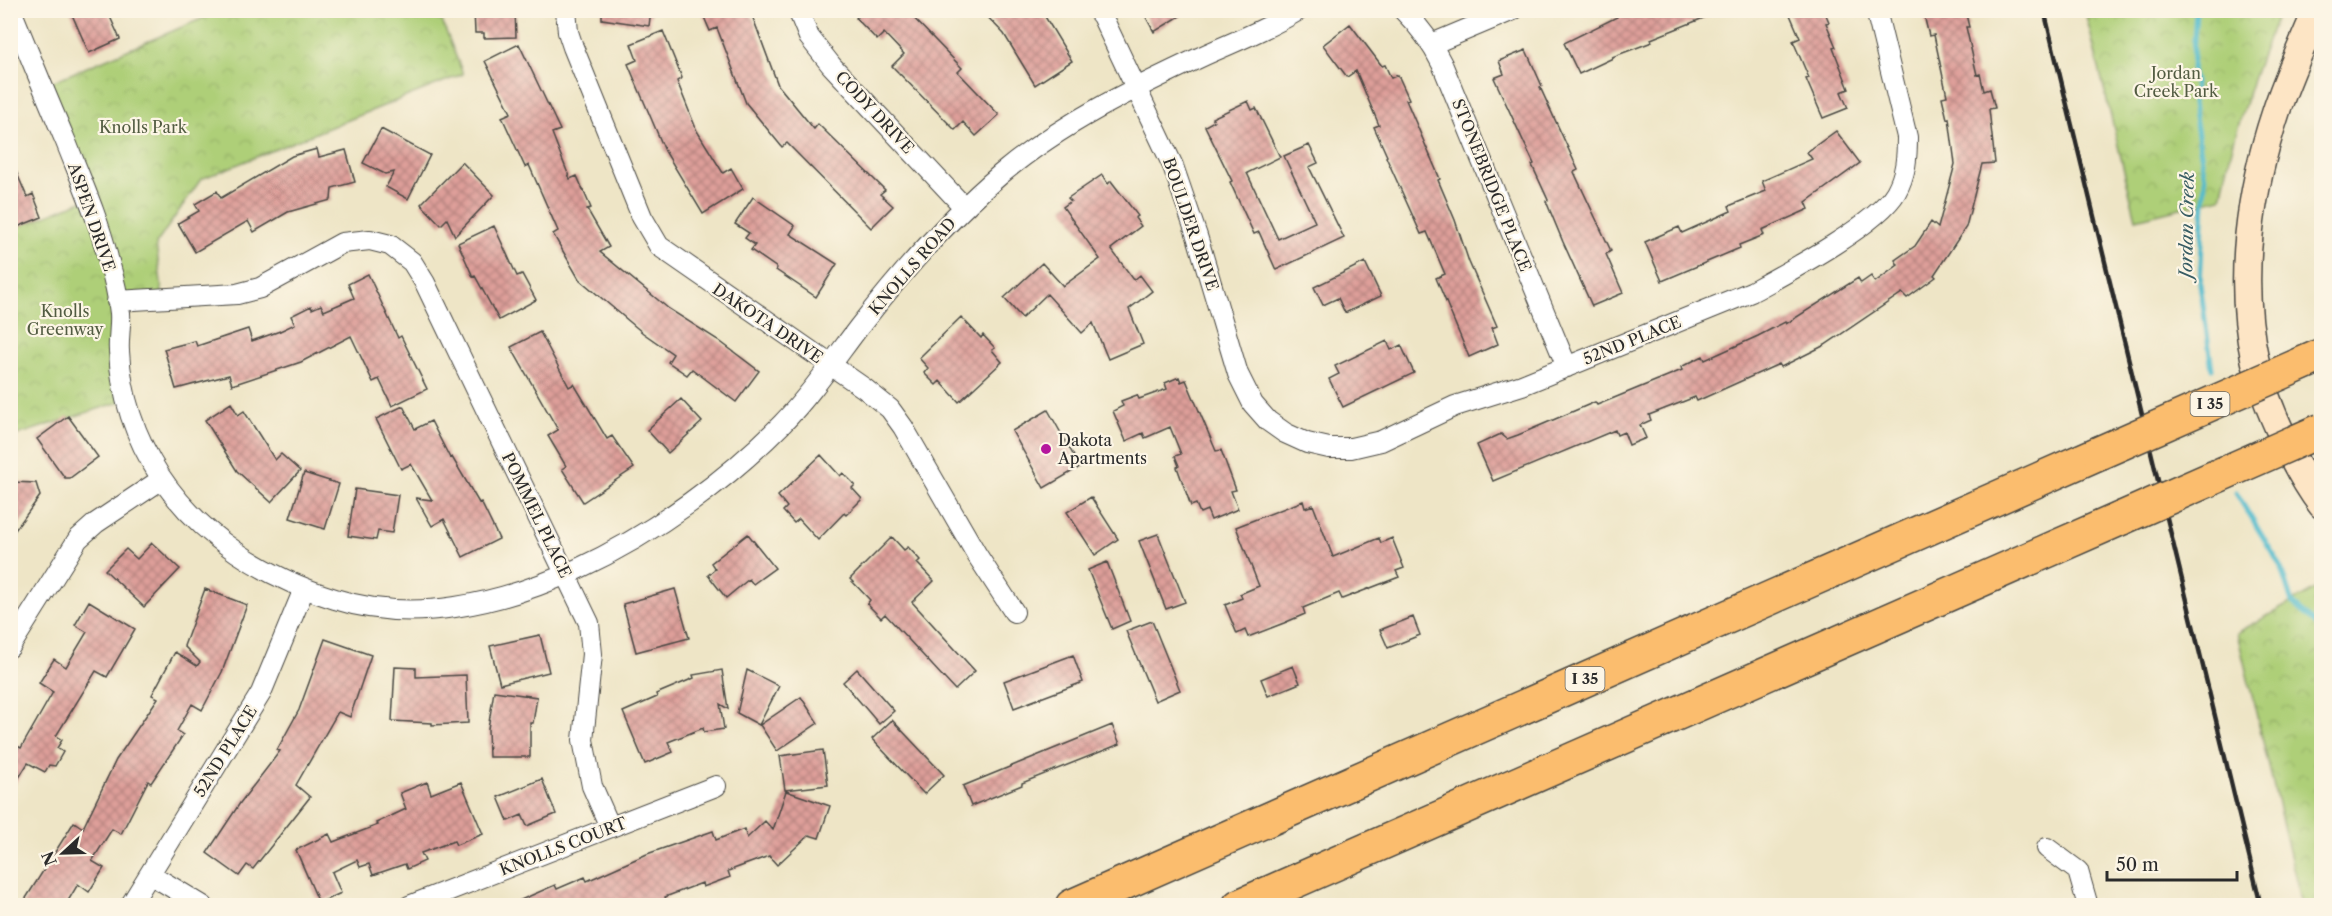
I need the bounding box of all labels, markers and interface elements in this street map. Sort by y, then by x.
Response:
park label: Jordan Creek Park [2134,63,2219,101]
street label: CODY DRIVE [832,66,918,158]
street label: STONEBRIDGE PLACE [1448,96,1536,274]
park label: Knolls Park [99,117,188,137]
street label: BOULDER DRIVE [1159,155,1223,293]
street label: ASPEN DRIVE [64,159,120,274]
water label: Jordan Creek [2175,171,2199,284]
street label: KNOLLS ROAD [864,213,960,319]
street label: DAKOTA DRIVE [709,279,827,367]
park label: Knolls Greenway [27,301,104,339]
street label: 52ND PLACE [1580,311,1684,369]
road number: I 35 [2190,392,2230,416]
place label: Dakota Apartments [1057,430,1147,468]
marker: Dakota Apartments [1039,442,1053,456]
street label: POMMEL PLACE [498,449,576,581]
road number: I 35 [1566,667,1604,691]
street label: 52ND PLACE [189,702,261,800]
street label: KNOLLS COURT [497,813,629,879]
north arrow [33,823,93,883]
scale bar [2107,844,2238,882]
text: N [37,848,61,869]
text: 50 m [2116,854,2159,876]

